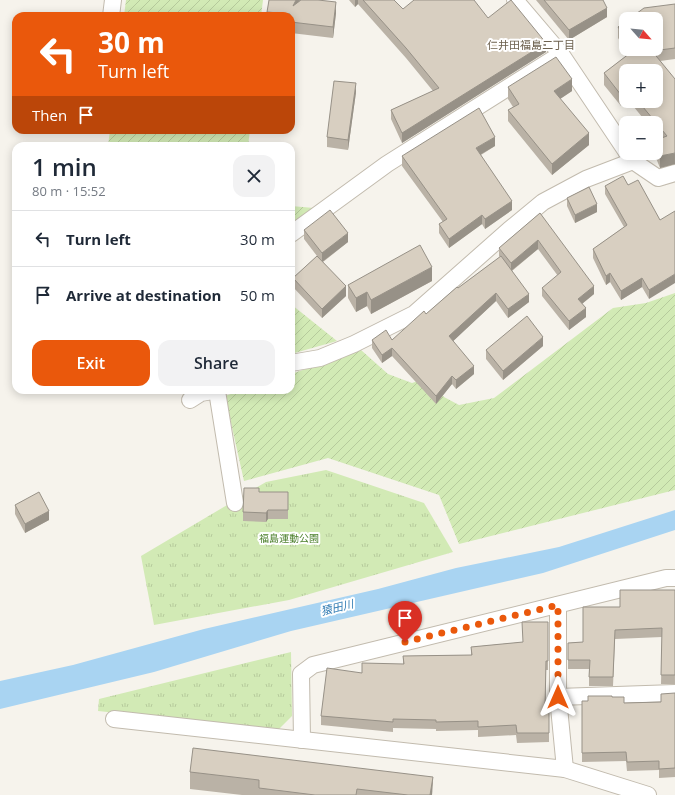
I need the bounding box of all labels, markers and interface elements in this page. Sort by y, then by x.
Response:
north arrow [619,12,663,56]
map controls [619,12,663,160]
text: 30 m [98,23,165,61]
icon: left [32,28,84,80]
district label: 仁井田福島二丁目 [487,37,575,52]
text: Turn left [98,59,169,83]
button: + [619,64,663,108]
icon: arrive [75,104,97,126]
text: Then [32,105,67,125]
button: − [619,116,663,160]
text: 1 min [32,150,97,183]
button: close [233,155,275,197]
text: 80 m · 15:52 [32,182,106,200]
icon: left [32,228,54,250]
text: Turn left [66,229,131,249]
text: 30 m [240,229,275,249]
icon: arrive [32,284,54,306]
text: Arrive at destination [66,285,221,305]
text: 50 m [240,285,275,305]
button: Exit [32,340,150,386]
button: Share [158,340,275,386]
park label: 福島運動公園 [259,531,319,545]
water label: 猿田川 [319,595,356,618]
pin [388,601,422,642]
icon: arrive [394,607,416,629]
position arrow [537,676,579,718]

